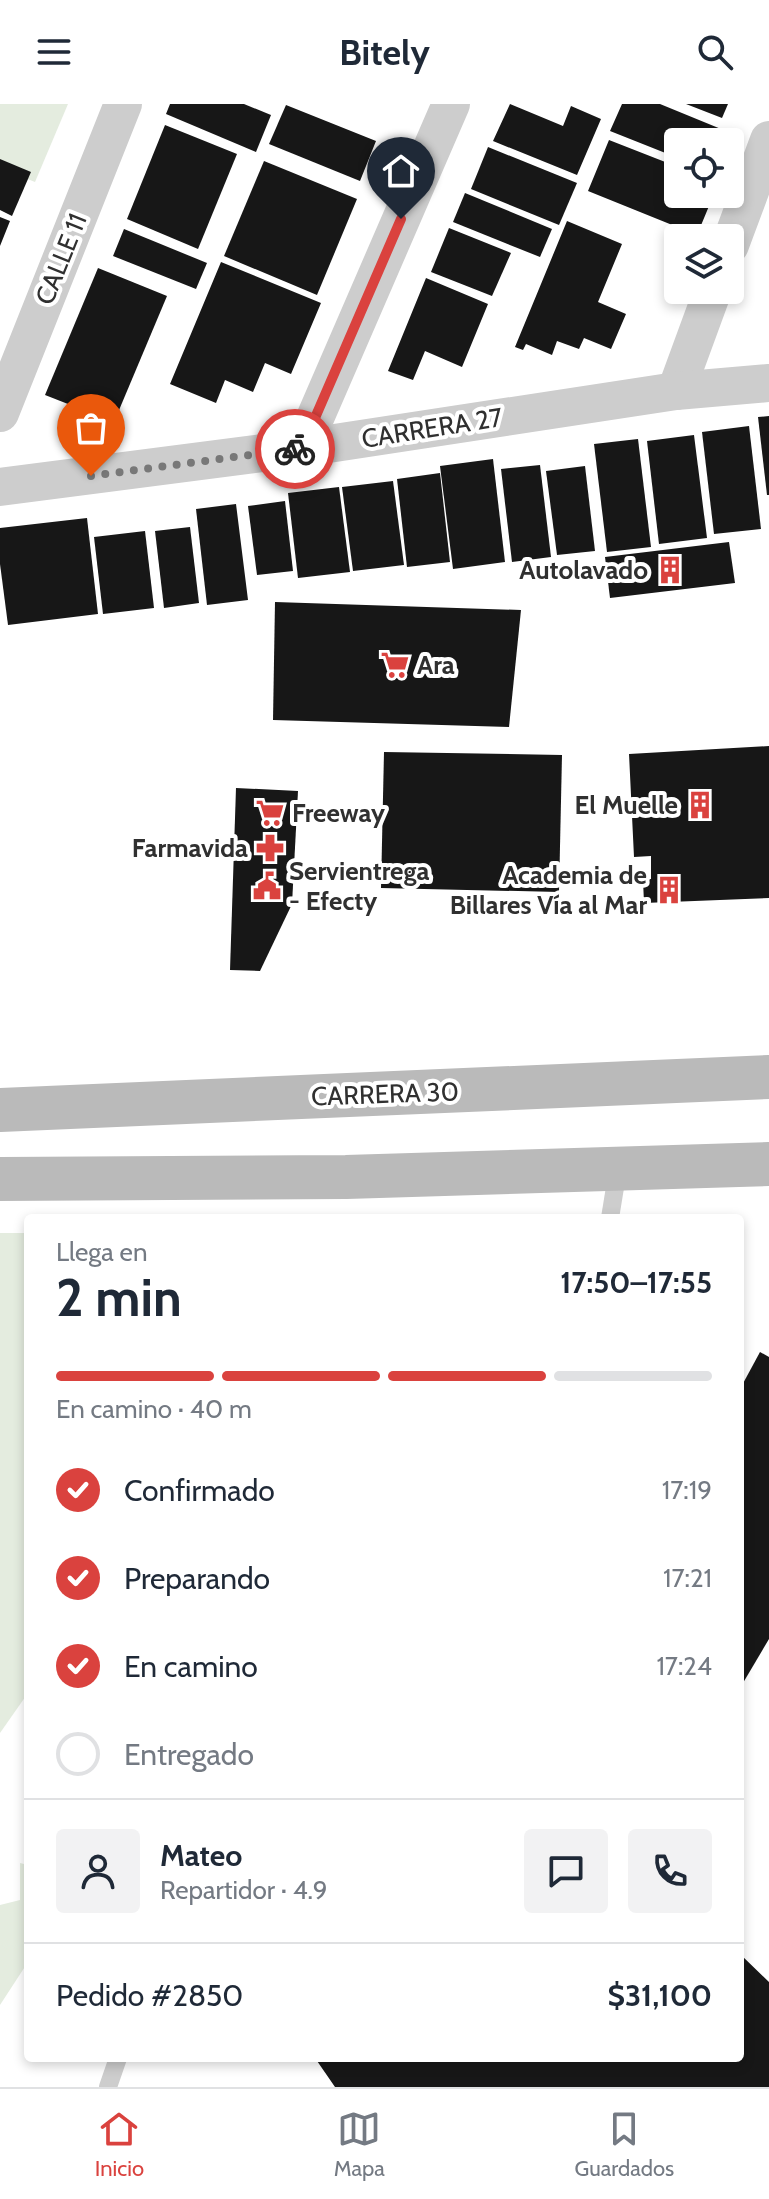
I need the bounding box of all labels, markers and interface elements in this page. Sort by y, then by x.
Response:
icon: menu [32,30,76,74]
text: Bitely [339,30,430,74]
icon: search [693,30,737,74]
map controls [664,128,744,304]
button: locate [664,128,744,208]
pin [367,137,435,219]
icon: home [379,149,423,193]
street label: CALLE 11 [28,209,94,309]
button: layers [664,224,744,304]
pin [57,394,125,476]
street label: CARRERA 27 [359,401,505,455]
icon: bag [69,406,113,450]
courier [255,409,335,489]
icon: bike [273,427,317,471]
place label: Autolavado [519,554,648,586]
building icon: Autolavado [655,555,685,585]
place label: Ara [417,649,455,681]
supermarket icon: Ara [380,650,410,680]
place label: El Muelle [575,789,678,821]
building icon: El Muelle [685,790,715,820]
place label: Freeway [292,797,385,829]
supermarket icon: Freeway [255,798,285,828]
place label: Farmavida [132,832,248,864]
pharmacy icon: Farmavida [255,833,285,863]
place label: Servientrega - Efecty [289,855,429,917]
place label: Academia de Billares Vía al Mar [450,859,647,921]
public building icon: Servientrega - Efecty [252,871,282,901]
building icon: Academia de Billares Vía al Mar [654,875,684,905]
street label: CARRERA 30 [311,1075,459,1113]
text: Llega en [56,1236,147,1268]
text: 17:50–17:55 [560,1264,712,1301]
text: 2 min [56,1266,182,1329]
text: En camino · 40 m [56,1393,252,1425]
icon: check [56,1468,100,1512]
text: Confirmado [124,1472,275,1509]
text: 17:19 [662,1474,712,1506]
icon: check [56,1556,100,1600]
text: Preparando [124,1560,270,1597]
text: 17:21 [663,1562,712,1594]
icon: check [56,1644,100,1688]
text: En camino [124,1648,258,1685]
text: 17:24 [656,1650,712,1682]
text: Entregado [124,1736,254,1773]
button: person [56,1829,140,1913]
button: chat [524,1829,608,1913]
button: phone [628,1829,712,1913]
text: Mateo [160,1837,242,1874]
text: Repartidor · 4.9 [160,1874,328,1906]
text: Pedido #2850 [56,1977,243,2014]
text: $31,100 [608,1977,712,2014]
tab: Inicio [95,2107,144,2182]
tab: Mapa [334,2107,385,2182]
tab: Guardados [575,2107,674,2182]

